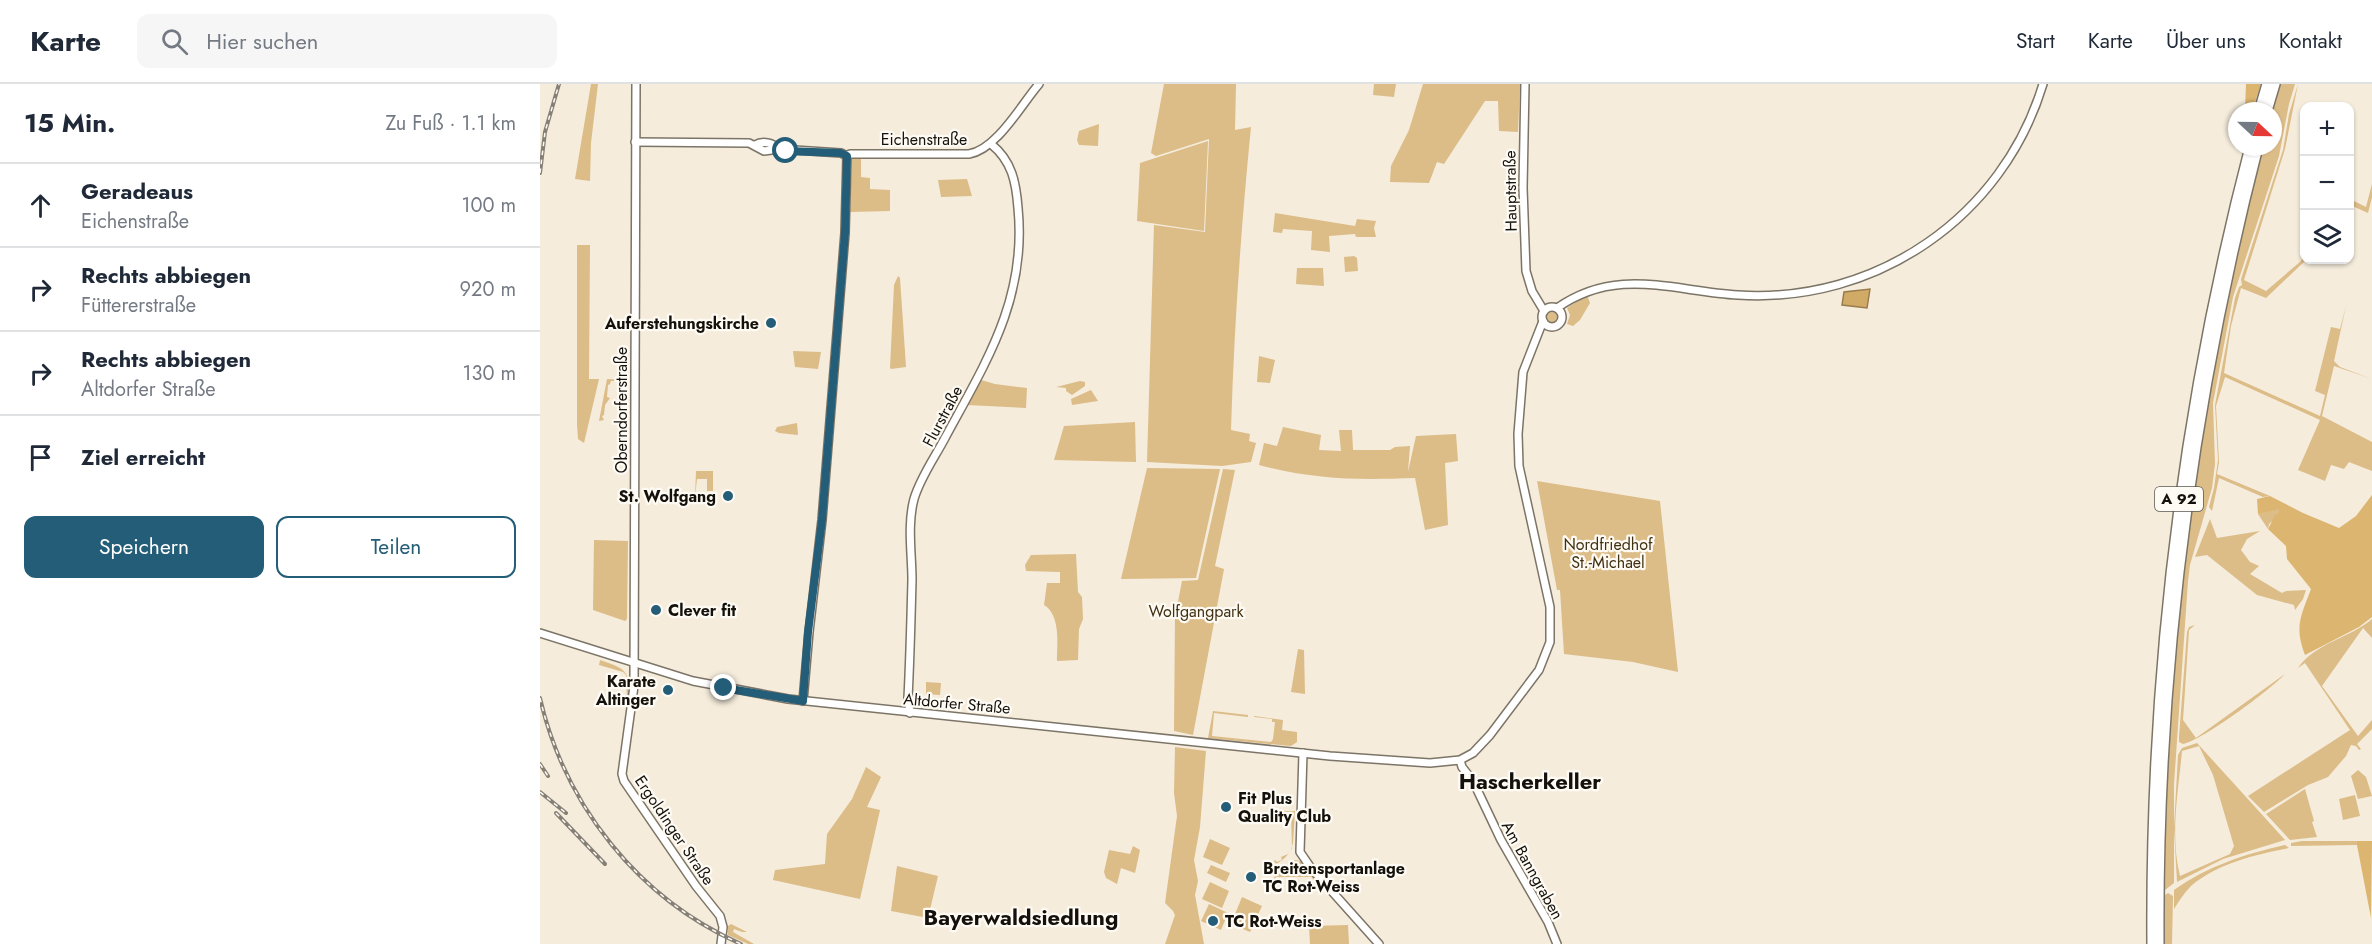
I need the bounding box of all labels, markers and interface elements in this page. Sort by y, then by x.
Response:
search box [137,14,557,68]
text: Karte [30,21,101,62]
icon: search [158,25,191,58]
text: Hier suchen [206,25,318,57]
text: Start [2016,26,2055,56]
text: Karte [2088,26,2133,56]
text: Über uns [2166,26,2246,56]
text: Kontakt [2279,26,2342,56]
north arrow [2228,102,2282,156]
map controls [2300,102,2354,264]
button: + [2300,102,2354,156]
text: 15 Min. [24,104,115,142]
text: Zu Fuß · 1.1 km [385,109,516,138]
street label: Eichenstraße [881,128,967,151]
route start [772,137,798,163]
street label: Hauptstraße [1498,150,1523,232]
button: − [2300,156,2354,210]
text: Geradeaus [81,175,193,207]
icon: ahead [24,189,57,222]
text: 100 m [461,191,516,220]
text: Eichenstraße [81,207,189,236]
button: layers [2300,210,2354,264]
text: Rechts abbiegen [81,259,251,291]
icon: right [24,273,57,306]
text: 920 m [460,275,516,304]
text: Füttererstraße [81,291,196,320]
place label: Auferstehungskirche [604,312,759,335]
marker: Auferstehungskirche [764,316,778,330]
text: Rechts abbiegen [81,343,251,375]
street label: Oberndorferstraße [610,347,633,473]
icon: right [24,357,57,390]
text: 130 m [462,359,516,388]
text: Altdorfer Straße [81,375,216,404]
street label: Flurstraße [917,382,968,451]
icon: arrive [24,441,57,474]
text: Ziel erreicht [81,441,205,473]
place label: St. Wolfgang [619,485,716,508]
road number: A 92 [2155,487,2203,511]
marker: St. Wolfgang [721,489,735,503]
button: Speichern [24,516,264,578]
button: Teilen [276,516,516,578]
park label: Nordfriedhof St.-Michael [1563,533,1653,574]
place label: Clever fit [668,599,737,622]
park label: Wolfgangpark [1148,600,1245,623]
marker: Clever fit [649,603,663,617]
place label: Karate Altinger [595,670,656,711]
route end [710,674,736,700]
marker: Karate Altinger [661,683,675,697]
street label: Altdorfer Straße [902,687,1012,720]
district label: Hascherkeller [1459,765,1601,797]
street label: Ergoldinger Straße [629,771,720,890]
place label: Fit Plus Quality Club [1238,787,1331,828]
marker: Fit Plus Quality Club [1219,800,1233,814]
street label: Am Banngraben [1496,817,1569,924]
place label: Breitensportanlage TC Rot-Weiss [1263,857,1405,898]
marker: Breitensportanlage TC Rot-Weiss [1244,870,1258,884]
district label: Bayerwaldsiedlung [924,901,1118,933]
place label: TC Rot-Weiss [1225,910,1322,933]
marker: TC Rot-Weiss [1206,914,1220,928]

